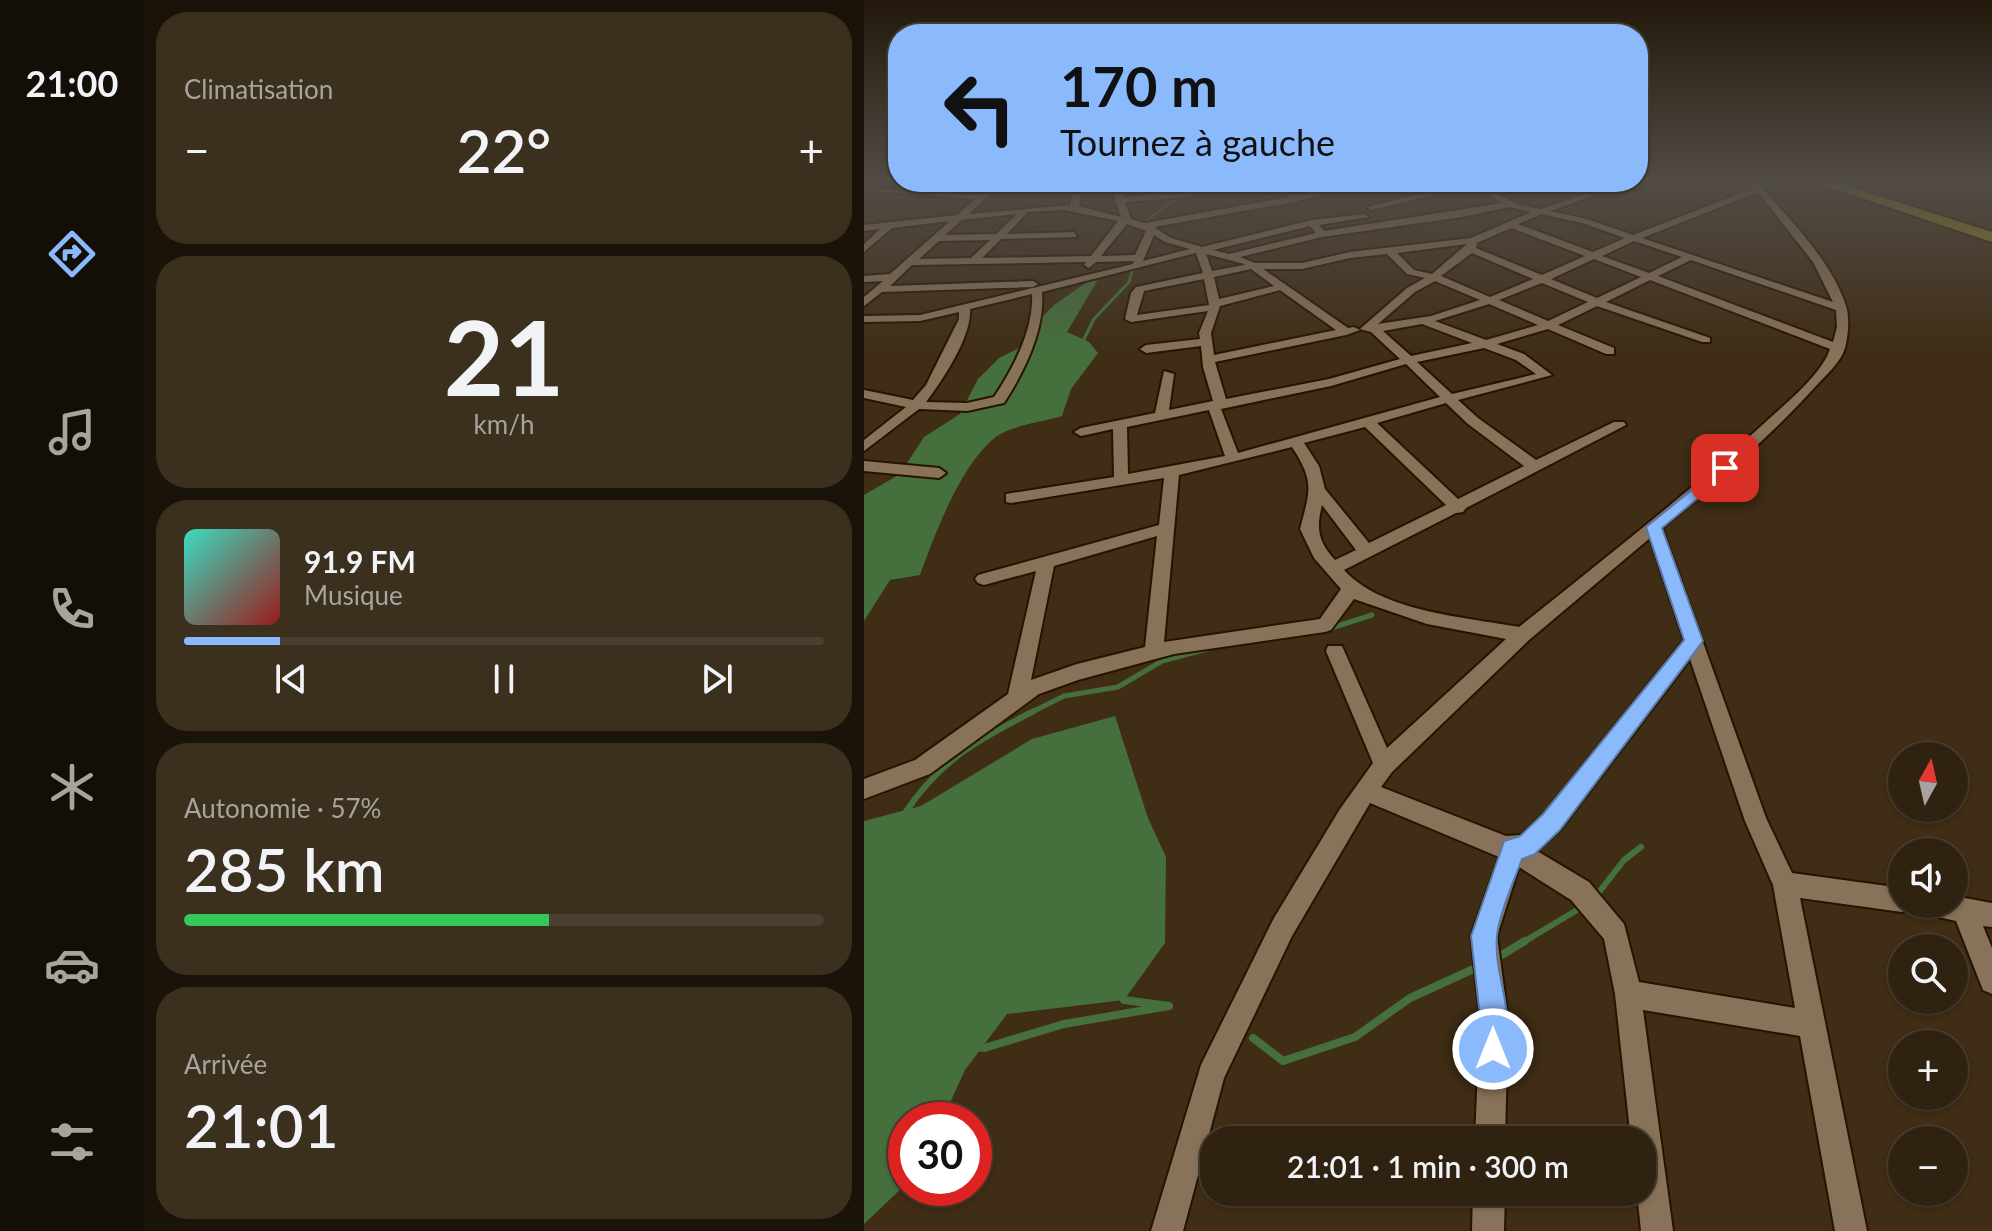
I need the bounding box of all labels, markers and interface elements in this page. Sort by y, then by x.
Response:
text: 170 m [1060,52,1218,119]
icon: left [928,56,1032,160]
text: 21:00 [26,61,118,105]
text: Climatisation [184,73,333,105]
text: 22° [457,114,551,186]
text: Tournez à gauche [1060,120,1335,164]
text: − [184,124,210,176]
text: + [798,124,824,176]
icon: directions [44,226,100,282]
text: 21 [444,293,564,418]
icon: music [44,404,100,460]
text: km/h [474,408,534,440]
pin [1691,434,1759,502]
icon: arrive [1703,446,1747,490]
text: 91.9 FM [304,543,416,579]
text: Musique [304,579,403,611]
icon: phone [44,581,100,637]
icon: previous [269,657,313,701]
icon: pause [482,657,526,701]
icon: next [695,657,739,701]
north arrow [1888,742,1968,822]
map controls [1888,742,1968,1206]
icon: climate [44,759,100,815]
text: Autonomie · 57% [184,792,381,824]
text: 285 km [184,833,385,905]
button: sound [1888,838,1968,918]
button: search [1888,934,1968,1014]
icon: car [44,937,100,993]
position arrow [1451,1007,1535,1091]
button: + [1888,1030,1968,1110]
text: Arrivée [184,1048,267,1080]
text: 21:01 [184,1089,338,1161]
speed limit sign: 30 [888,1102,992,1206]
icon: filters [44,1114,100,1170]
button: − [1888,1126,1968,1206]
text: 21:01 · 1 min · 300 m [1287,1148,1569,1184]

